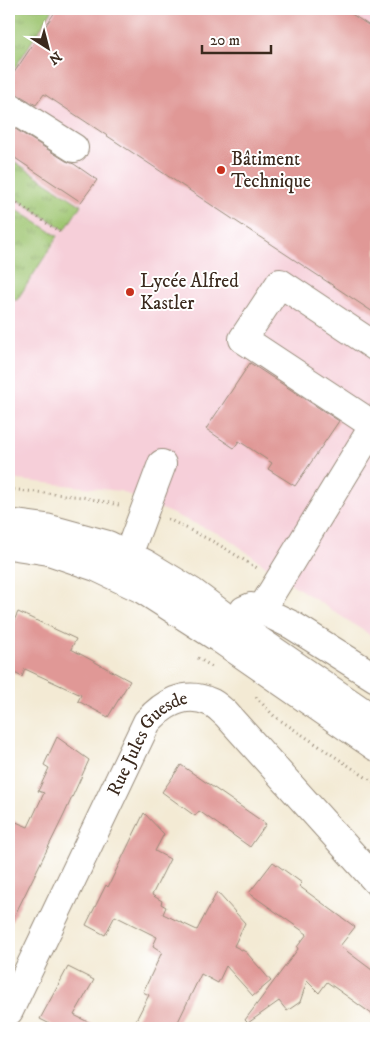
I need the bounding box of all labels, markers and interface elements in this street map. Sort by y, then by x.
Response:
north arrow [22,22,72,72]
scale bar [202,22,271,54]
text: 20 m [210,31,240,50]
text: N [45,47,65,69]
place label: Bâtiment Technique [231,148,311,194]
marker: Bâtiment Technique [215,164,227,176]
place label: Lycée Alfred Kastler [140,270,239,315]
marker: Lycée Alfred Kastler [124,286,136,298]
street label: Rue Jules Guesde [102,686,189,799]

